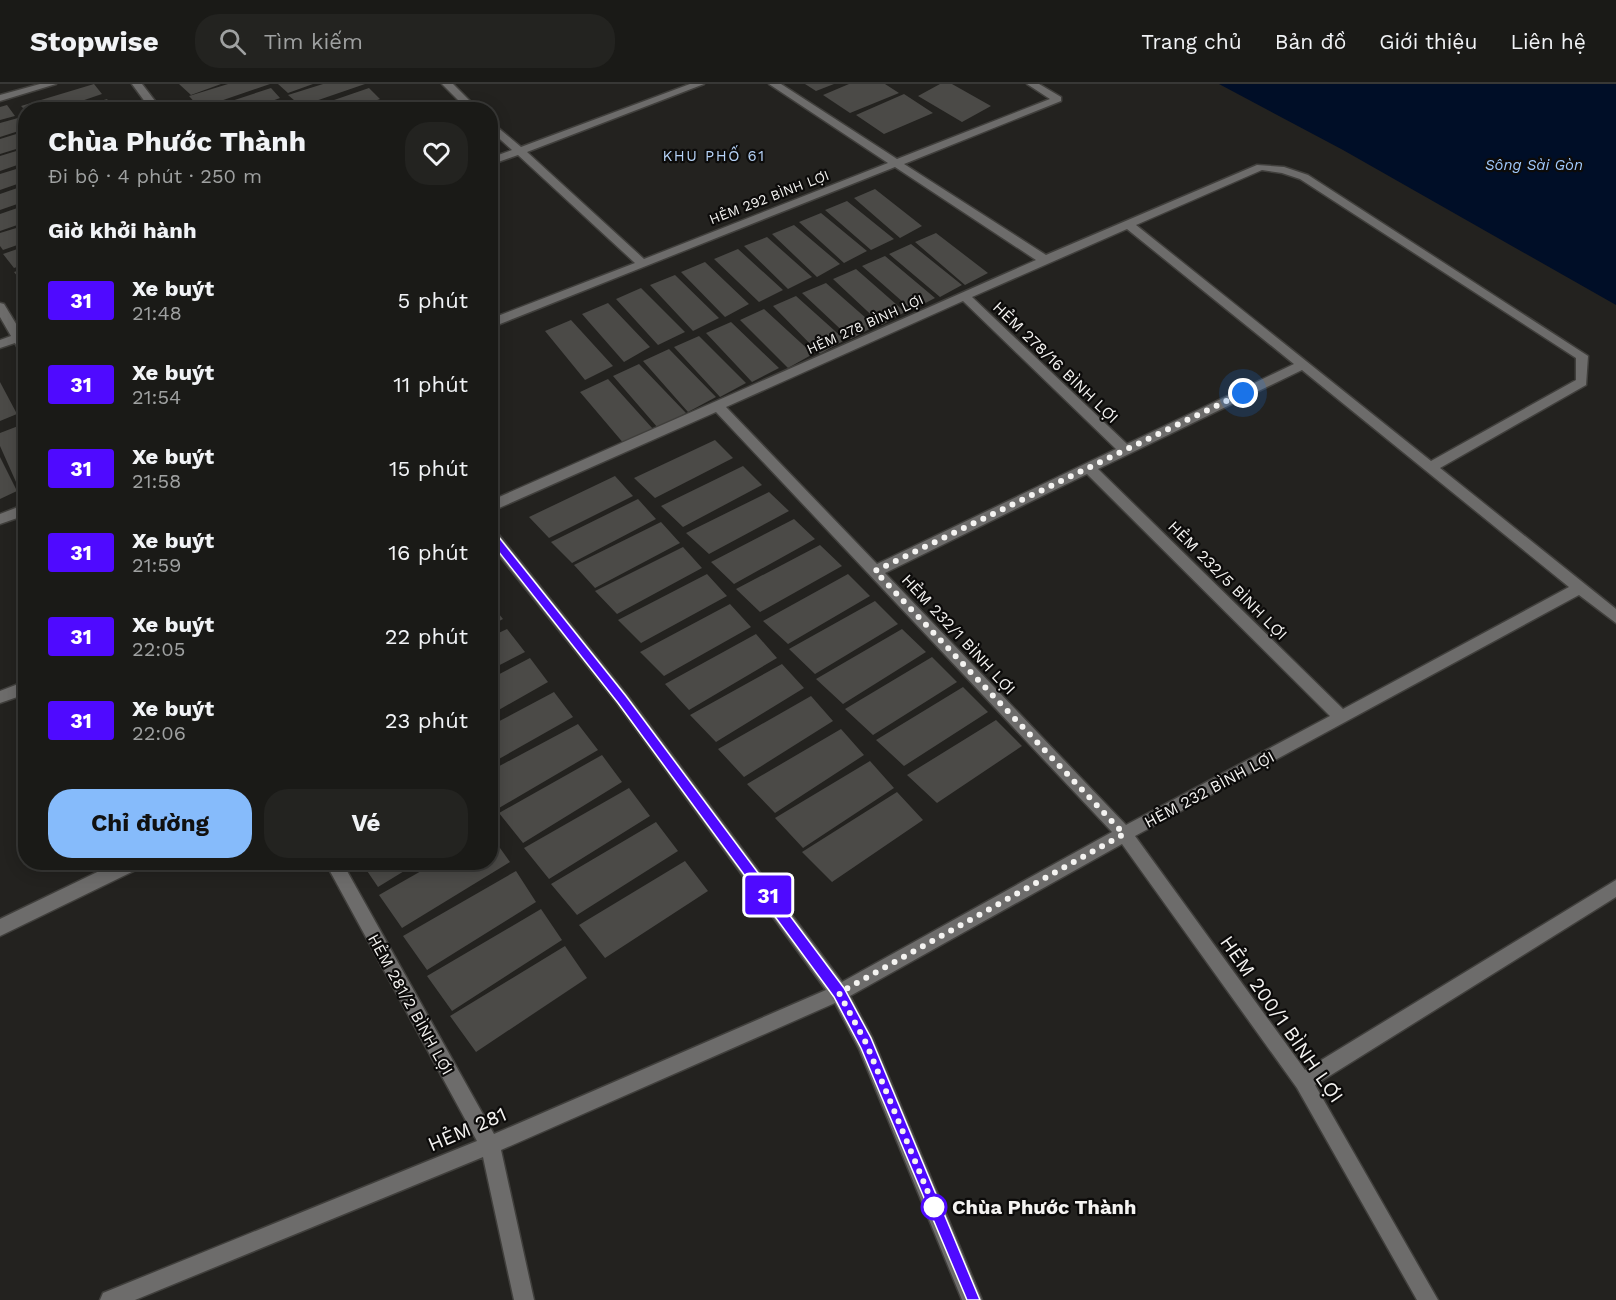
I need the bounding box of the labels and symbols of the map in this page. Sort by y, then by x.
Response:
district label: KHU PHỐ 61 [662,145,766,165]
water label: Sông Sài Gòn [1485,156,1583,174]
street label: HẺM 292 BÌNH LỢI [707,167,831,227]
street label: HẺM 278 BÌNH LỢI [804,291,926,357]
street label: HẺM 278/16 BÌNH LỢI [989,298,1122,427]
your location [1228,378,1258,408]
street label: HẺM 232/5 BÌNH LỢI [1164,517,1291,644]
street label: HẺM 232/1 BÌNH LỢI [898,570,1019,699]
street label: HẺM 232 BÌNH LỢI [1141,747,1278,832]
line badge: 31 [741,876,795,914]
street label: HẺM 281/2 BÌNH LỢI [364,930,457,1078]
street label: HẺM 200/1 BÌNH LỢI [1215,931,1349,1107]
street label: HẺM 281 [424,1102,510,1156]
marker: Chùa Phước Thành [921,1194,947,1220]
place label: Chùa Phước Thành [952,1195,1136,1219]

